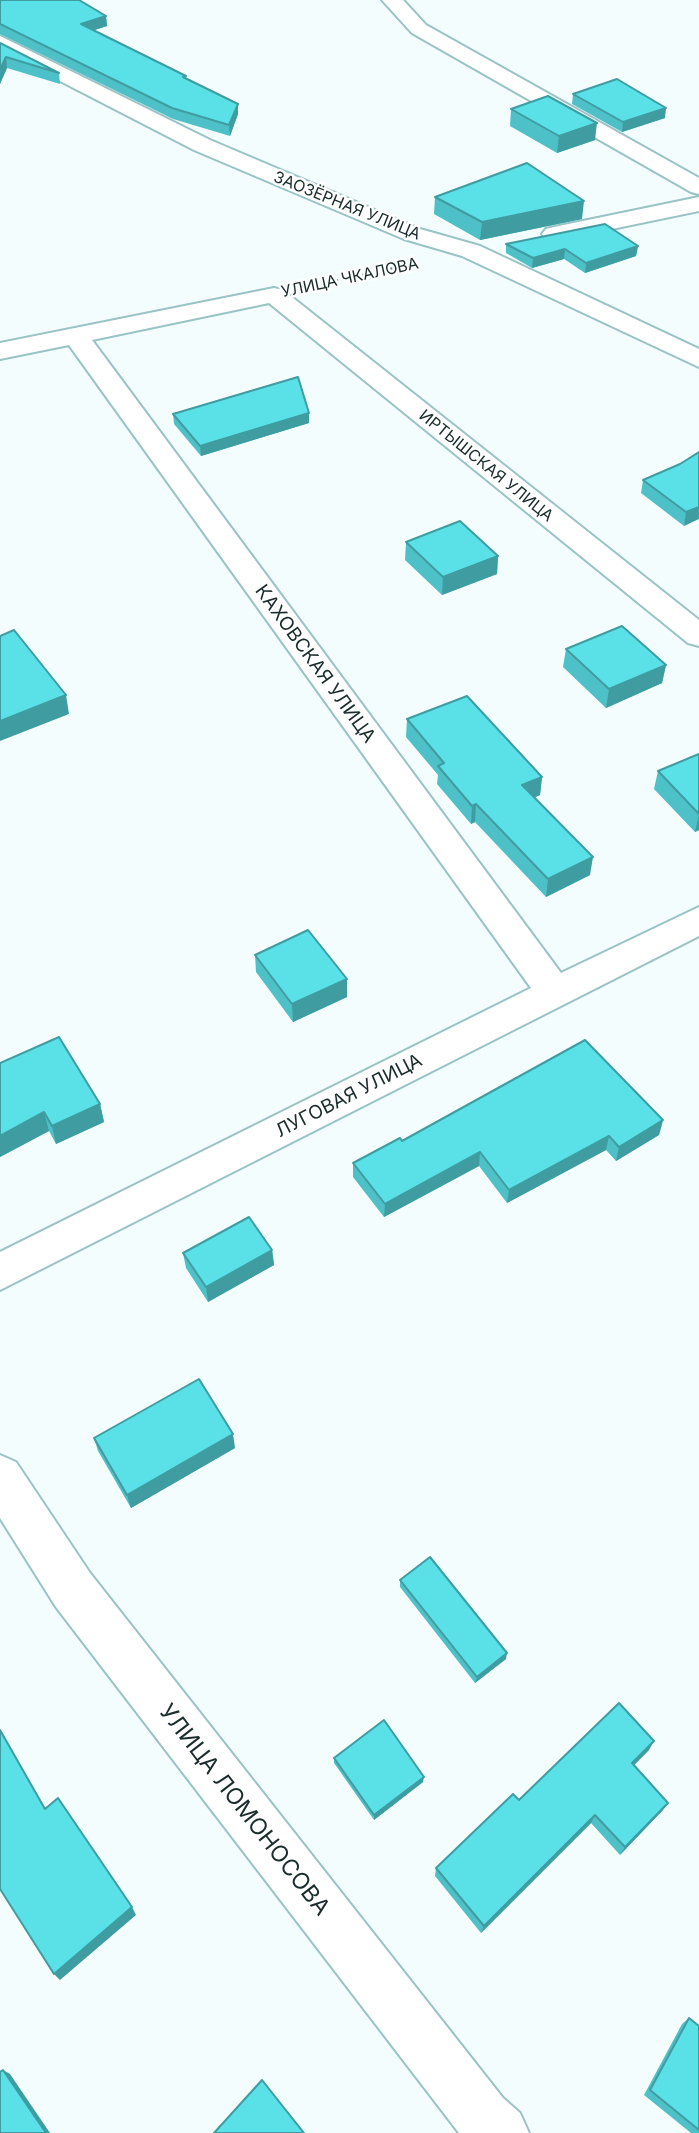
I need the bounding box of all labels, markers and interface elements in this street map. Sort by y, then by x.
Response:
street label: ЗАОЗЁРНАЯ УЛИЦА [271,168,423,244]
street label: УЛИЦА ЧКАЛОВА [280,254,420,302]
street label: ИРТЫШСКАЯ УЛИЦА [415,406,557,526]
street label: КАХОВСКАЯ УЛИЦА [250,581,380,747]
street label: ЛУГОВАЯ УЛИЦА [272,1049,426,1143]
street label: УЛИЦА ЛОМОНОСОВА [153,1699,335,1921]

